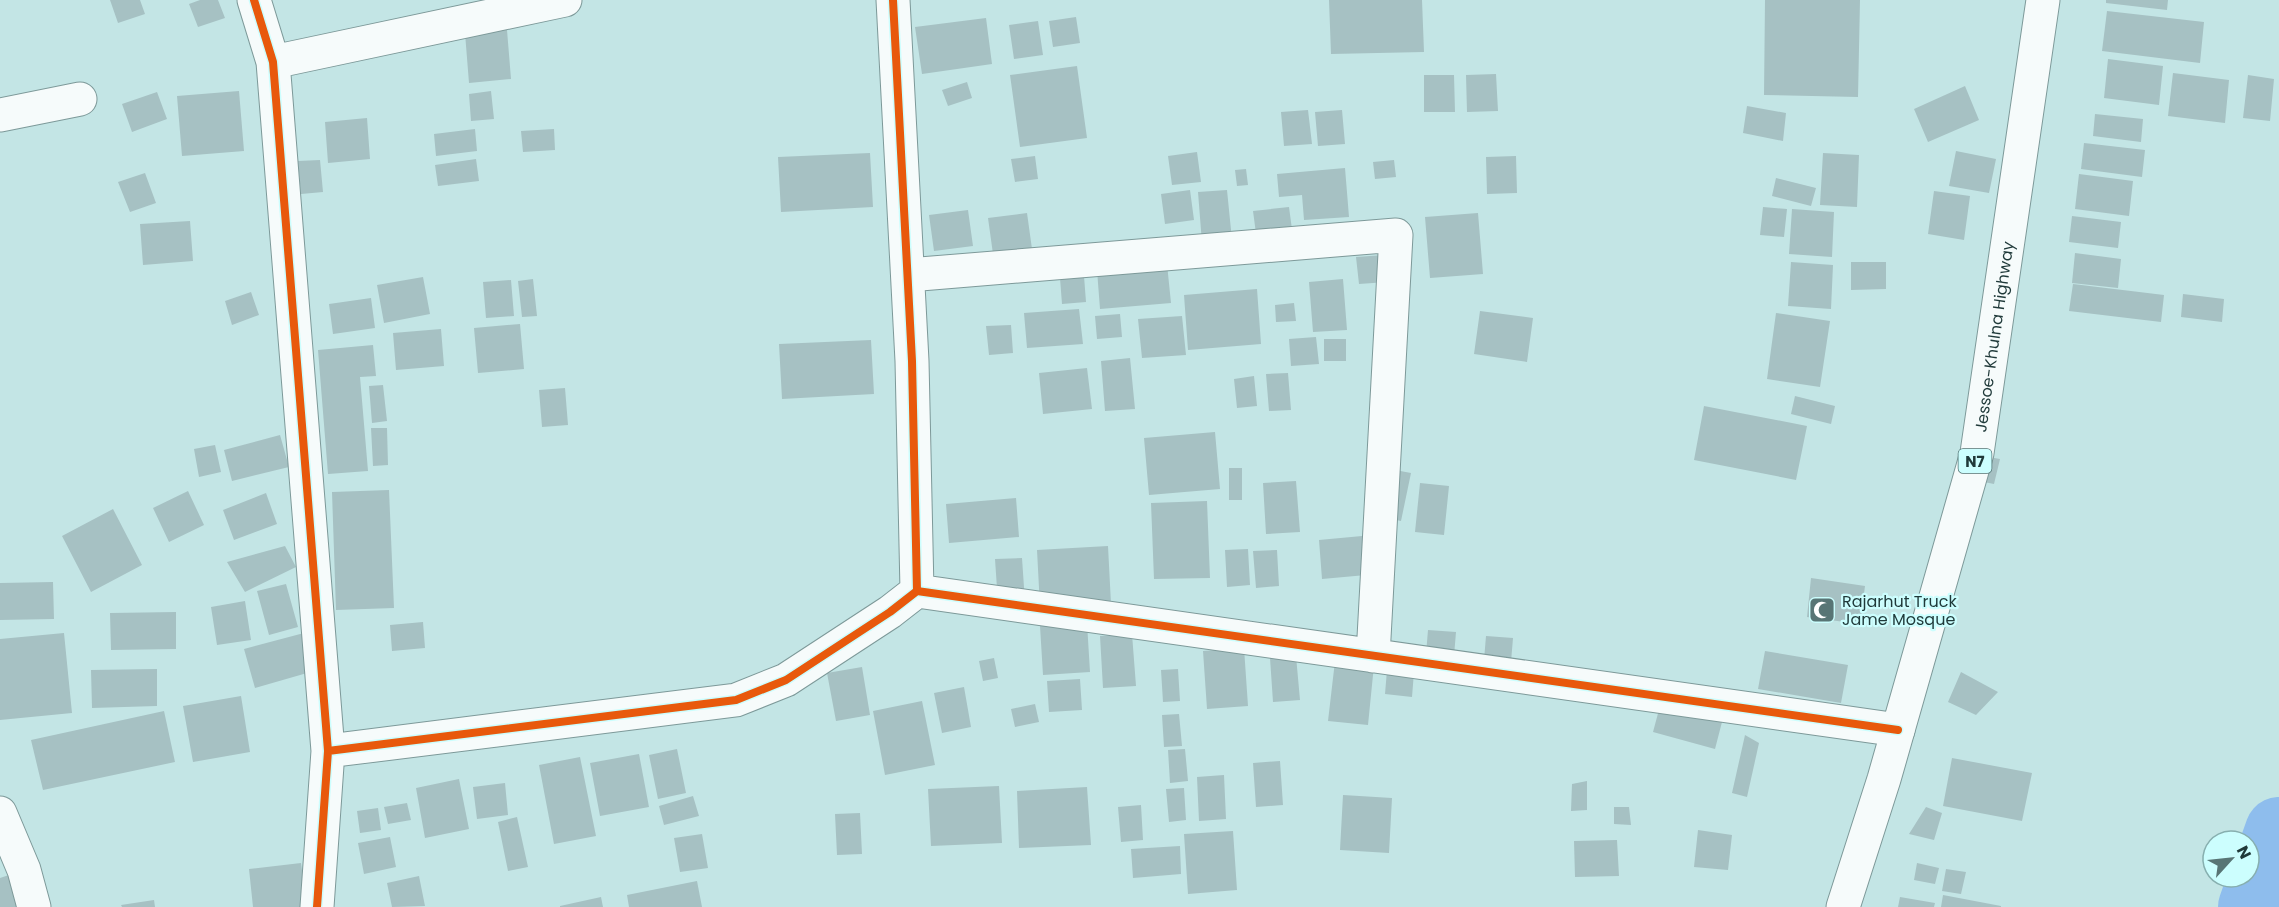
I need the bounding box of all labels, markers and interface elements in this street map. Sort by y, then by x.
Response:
street label: Jessoe-Khulna Highway [1969,240,2019,434]
road number: N7 [1958,449,1992,473]
place label: Rajarhut Truck Jame Mosque [1842,590,1957,631]
mosque icon: Rajarhut Truck Jame Mosque [1807,595,1837,625]
north arrow [2201,829,2261,889]
text: N [2231,842,2257,863]

